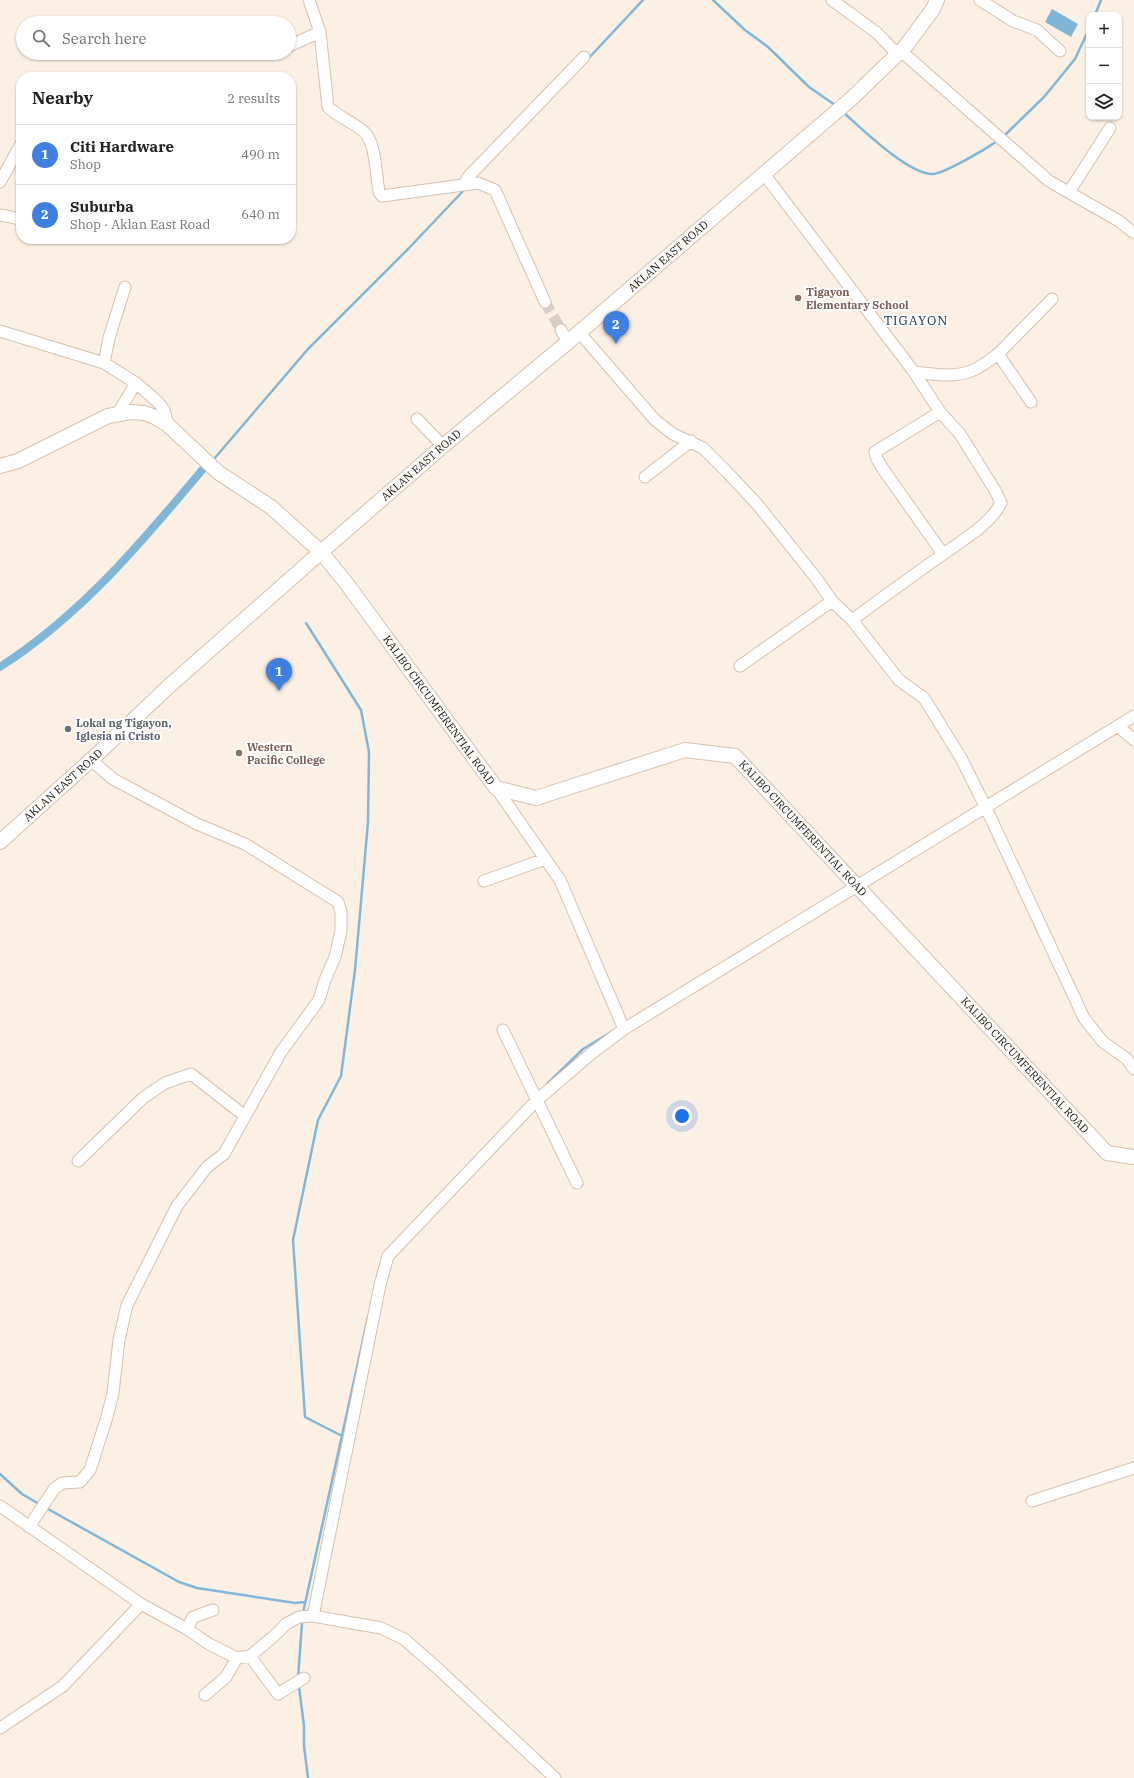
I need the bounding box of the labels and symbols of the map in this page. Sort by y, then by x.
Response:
street label: AKLAN EAST ROAD [625,217,711,295]
place label: Tigayon Elementary School [806,285,909,312]
marker: Tigayon Elementary School [793,293,803,303]
pin: 2 [603,311,629,344]
district label: TIGAYON [884,312,948,329]
street label: AKLAN EAST ROAD [378,426,464,504]
street label: KALIBO CIRCUMFERENTIAL ROAD [380,633,498,788]
pin: 1 [266,658,292,691]
place label: Lokal ng Tigayon, Iglesia ni Cristo [76,716,172,743]
marker: Lokal ng Tigayon, Iglesia ni Cristo [63,724,73,734]
place label: Western Pacific College [247,740,325,767]
street label: AKLAN EAST ROAD [21,746,106,824]
marker: Western Pacific College [234,748,244,758]
street label: KALIBO CIRCUMFERENTIAL ROAD [736,757,870,899]
street label: KALIBO CIRCUMFERENTIAL ROAD [958,994,1092,1136]
your location [672,1106,692,1126]

